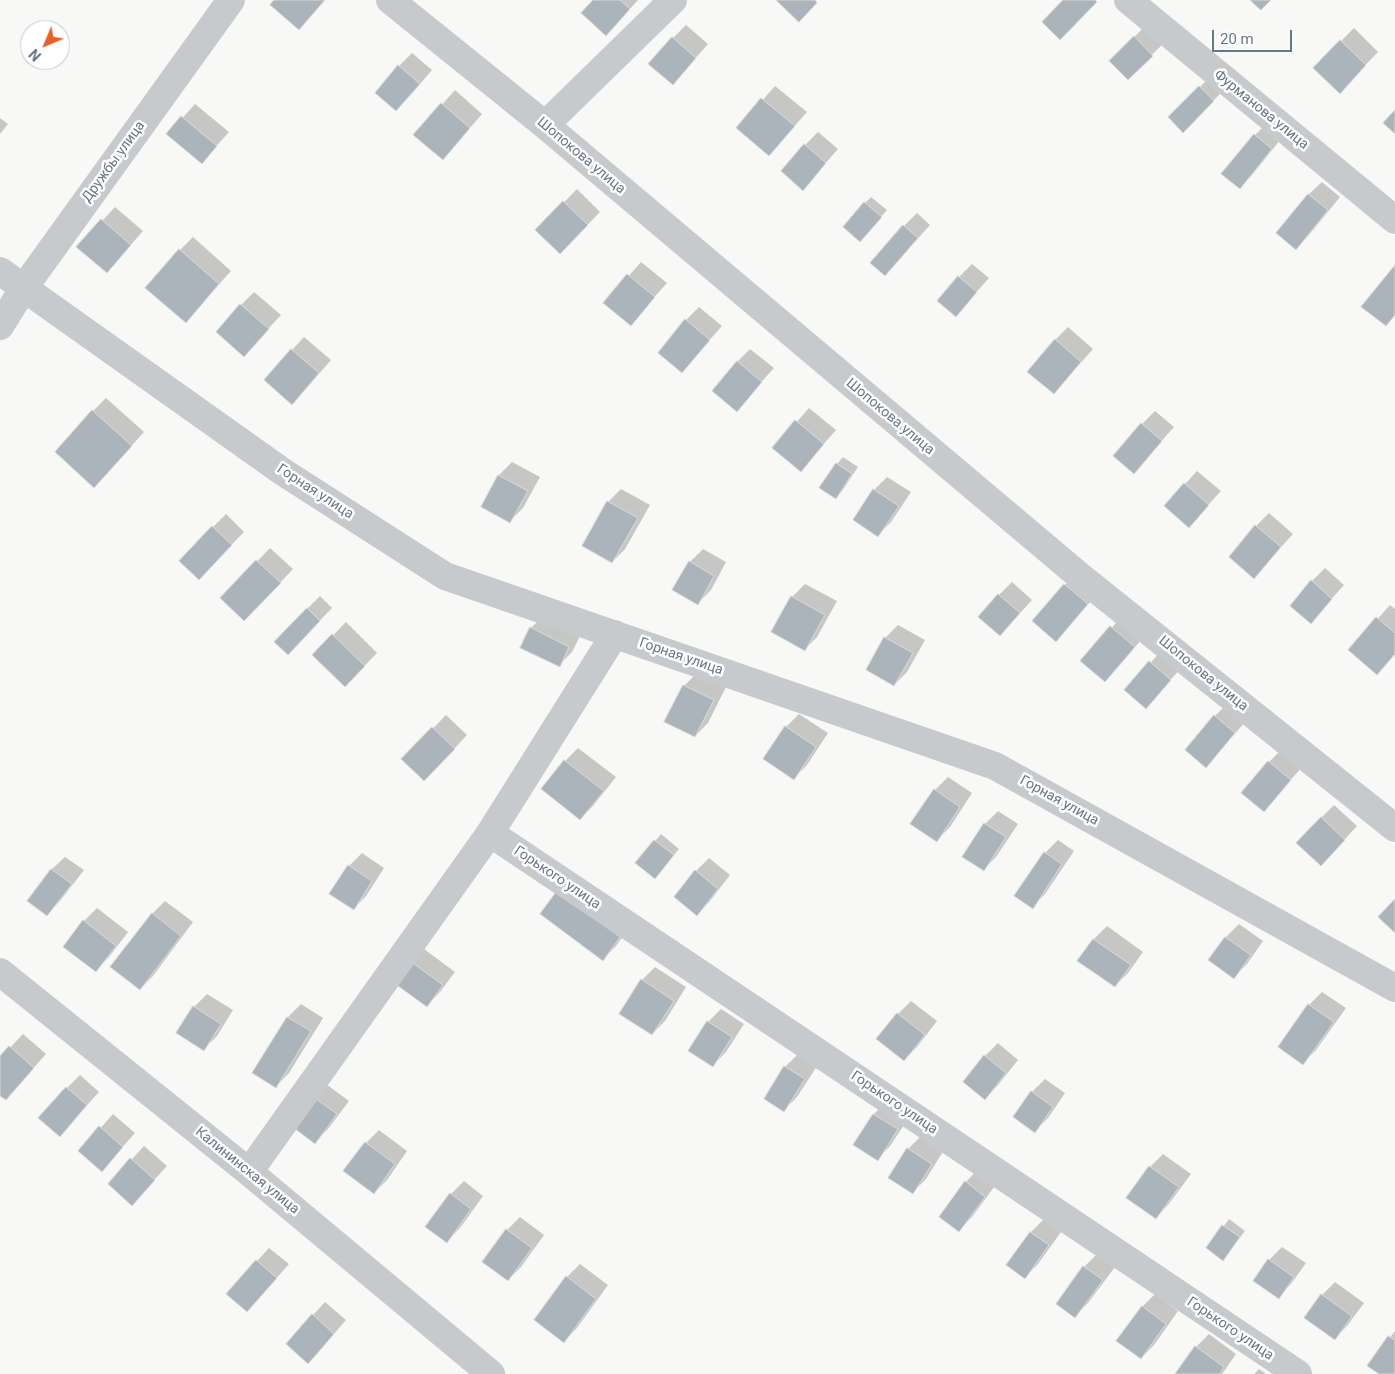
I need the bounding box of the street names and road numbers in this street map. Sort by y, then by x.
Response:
street label: Фурманова улица [1210,67,1312,153]
street label: Шопокова улица [533,114,629,198]
street label: Дружбы улица [79,118,149,206]
street label: Шопокова улица [842,375,938,459]
street label: Горная улица [274,461,356,523]
street label: Шопокова улица [1155,633,1251,715]
street label: Горная улица [637,635,725,679]
street label: Горная улица [1017,772,1101,830]
street label: Горького улица [510,843,604,913]
street label: Горького улица [847,1068,941,1138]
street label: Калининская улица [192,1124,302,1218]
street label: Горького улица [1183,1294,1277,1364]

